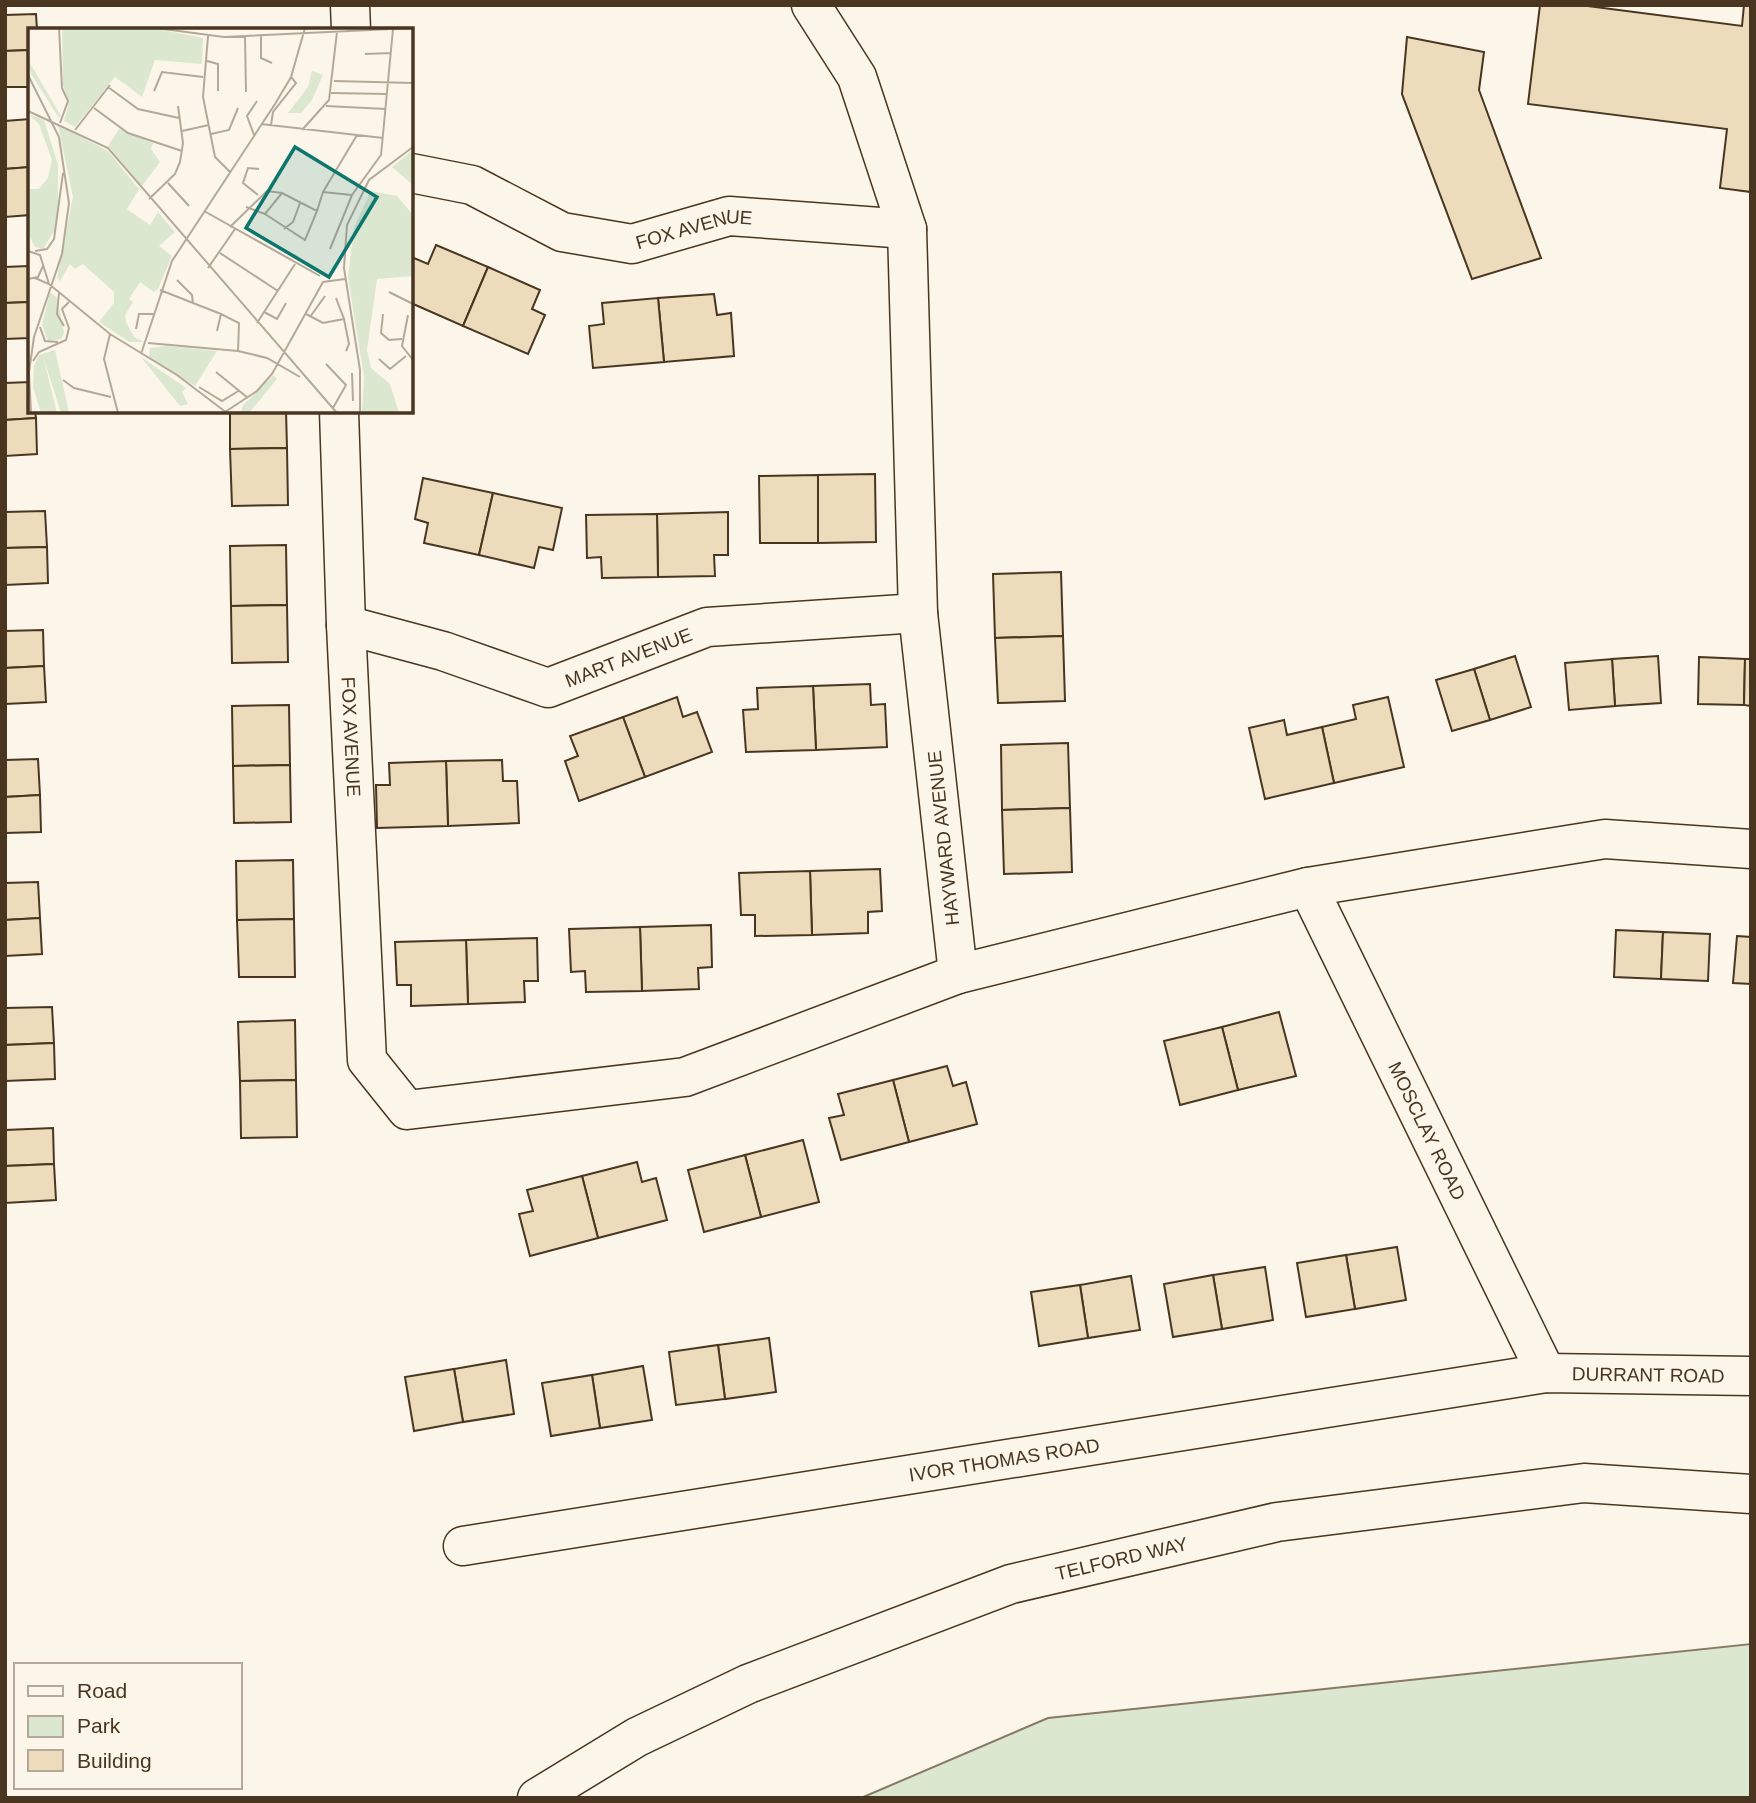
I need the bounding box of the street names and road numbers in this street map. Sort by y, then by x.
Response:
street label: FOX AVENUE [633,206,753,253]
street label: MART AVENUE [562,624,695,691]
street label: FOX AVENUE [338,676,364,797]
street label: HAYWARD AVENUE [924,749,963,927]
street label: MOSCLAY ROAD [1384,1058,1470,1204]
street label: DURRANT ROAD [1572,1363,1725,1387]
street label: IVOR THOMAS ROAD [907,1434,1101,1486]
street label: TELFORD WAY [1053,1533,1190,1584]

